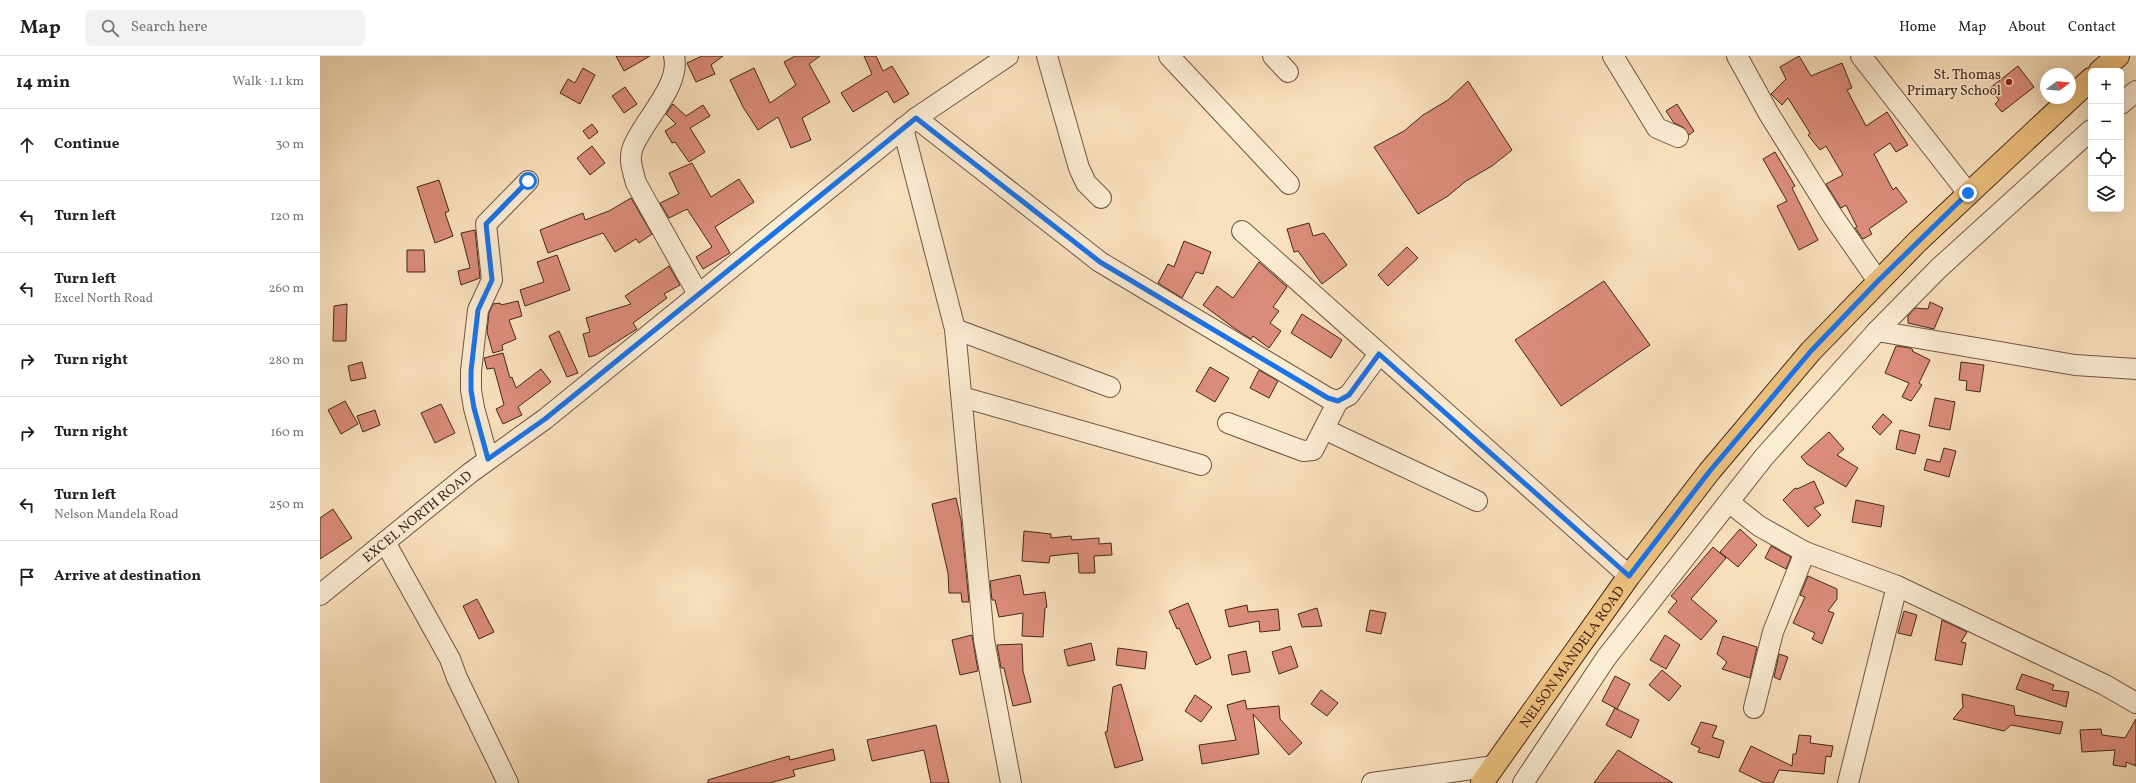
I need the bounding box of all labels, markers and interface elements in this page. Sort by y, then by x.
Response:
search box [85,10,365,46]
text: Map [20,15,61,41]
icon: search [99,17,121,39]
text: Search here [131,17,208,38]
text: Home [1899,18,1936,37]
text: Map [1958,18,1986,37]
text: About [2008,18,2046,37]
text: Contact [2068,18,2116,37]
place label: St. Thomas Primary School [1907,66,2001,101]
north arrow [2040,68,2076,104]
map controls [2088,68,2124,212]
button: + [2088,68,2124,104]
text: 14 min [16,71,70,94]
text: Walk · 1.1 km [232,73,304,91]
marker: St. Thomas Primary School [2004,77,2014,87]
button: − [2088,104,2124,140]
icon: ahead [16,134,38,156]
text: Continue [54,134,119,155]
text: 30 m [276,136,304,154]
button: locate [2088,140,2124,176]
route start [519,172,537,190]
button: layers [2088,176,2124,212]
route end [1959,184,1977,202]
icon: left [16,206,38,228]
text: Turn left [54,206,116,227]
text: 120 m [270,208,304,226]
text: Turn left [54,269,116,290]
icon: left [16,278,38,300]
text: 260 m [269,280,304,298]
text: Excel North Road [54,290,153,308]
icon: right [16,350,38,372]
text: Turn right [54,350,128,371]
text: 280 m [268,352,304,370]
icon: right [16,422,38,444]
text: Turn right [54,422,128,443]
text: 160 m [270,424,304,442]
street label: EXCEL NORTH ROAD [359,467,477,568]
text: Turn left [54,485,116,506]
icon: left [16,494,38,516]
text: 250 m [269,496,304,514]
text: Nelson Mandela Road [54,506,179,524]
icon: arrive [16,566,38,588]
text: Arrive at destination [54,566,201,587]
street label: NELSON MANDELA ROAD [1516,583,1630,732]

